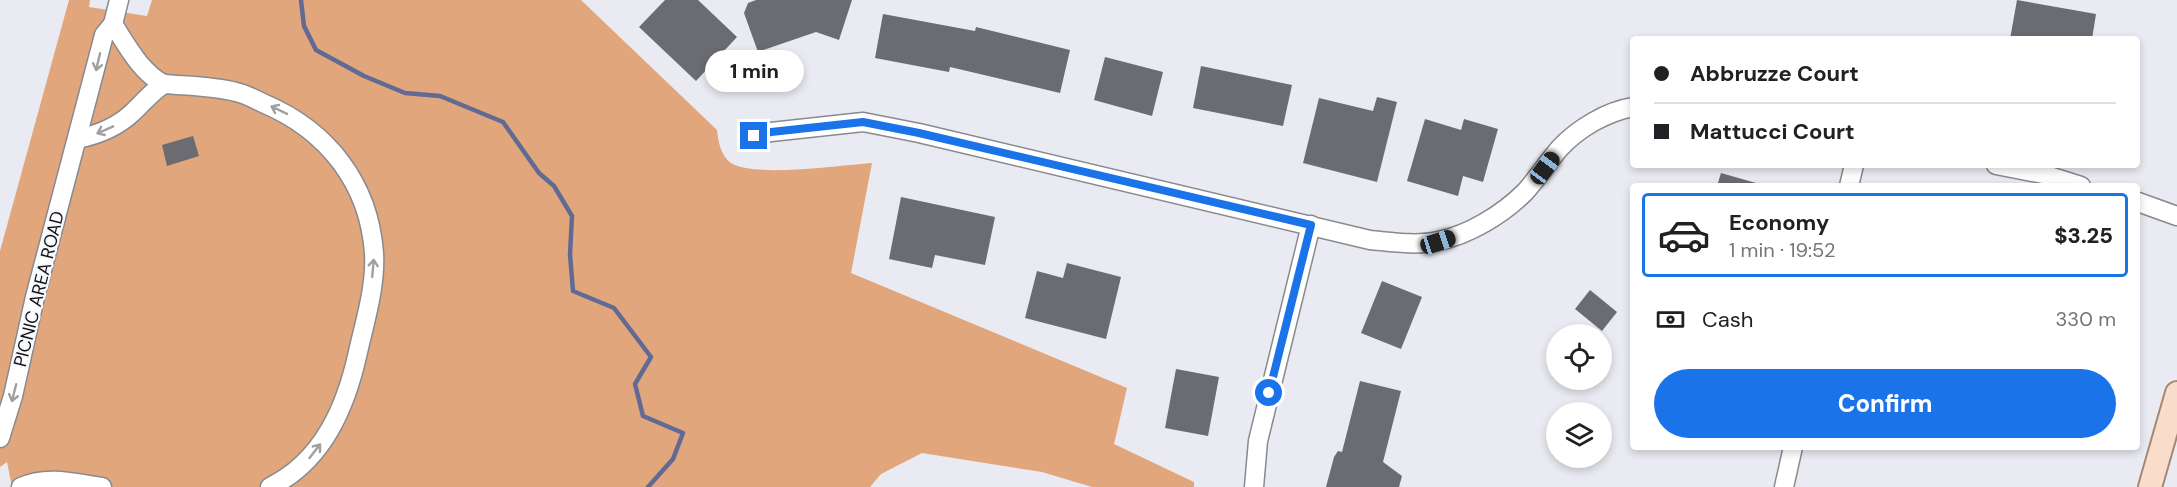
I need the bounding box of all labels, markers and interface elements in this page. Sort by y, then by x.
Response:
callout: 1 min [704,49,804,91]
one-way arrow [92,52,104,71]
text: 1 min [730,58,779,84]
text: Abbruzze Court [1690,59,1859,88]
one-way arrow [270,104,288,116]
text: Mattucci Court [1690,117,1855,146]
route end [740,122,767,149]
one-way arrow [96,125,115,136]
car [1527,148,1563,188]
icon: car [1657,208,1711,262]
text: Economy [1729,208,1829,237]
street label: PICNIC AREA ROAD [8,209,70,369]
text: $3.25 [2054,221,2113,250]
car [1418,228,1458,256]
text: 1 min · 19:52 [1729,237,1835,263]
one-way arrow [368,258,379,278]
icon: cash [1654,303,1687,336]
text: Cash [1702,305,1753,334]
text: 330 m [2056,306,2116,332]
map controls [1546,324,1612,468]
button: locate [1546,324,1612,390]
button: Confirm [1654,369,2116,438]
route start [1255,379,1282,406]
one-way arrow [7,383,19,402]
button: layers [1546,402,1612,468]
one-way arrow [308,443,321,459]

